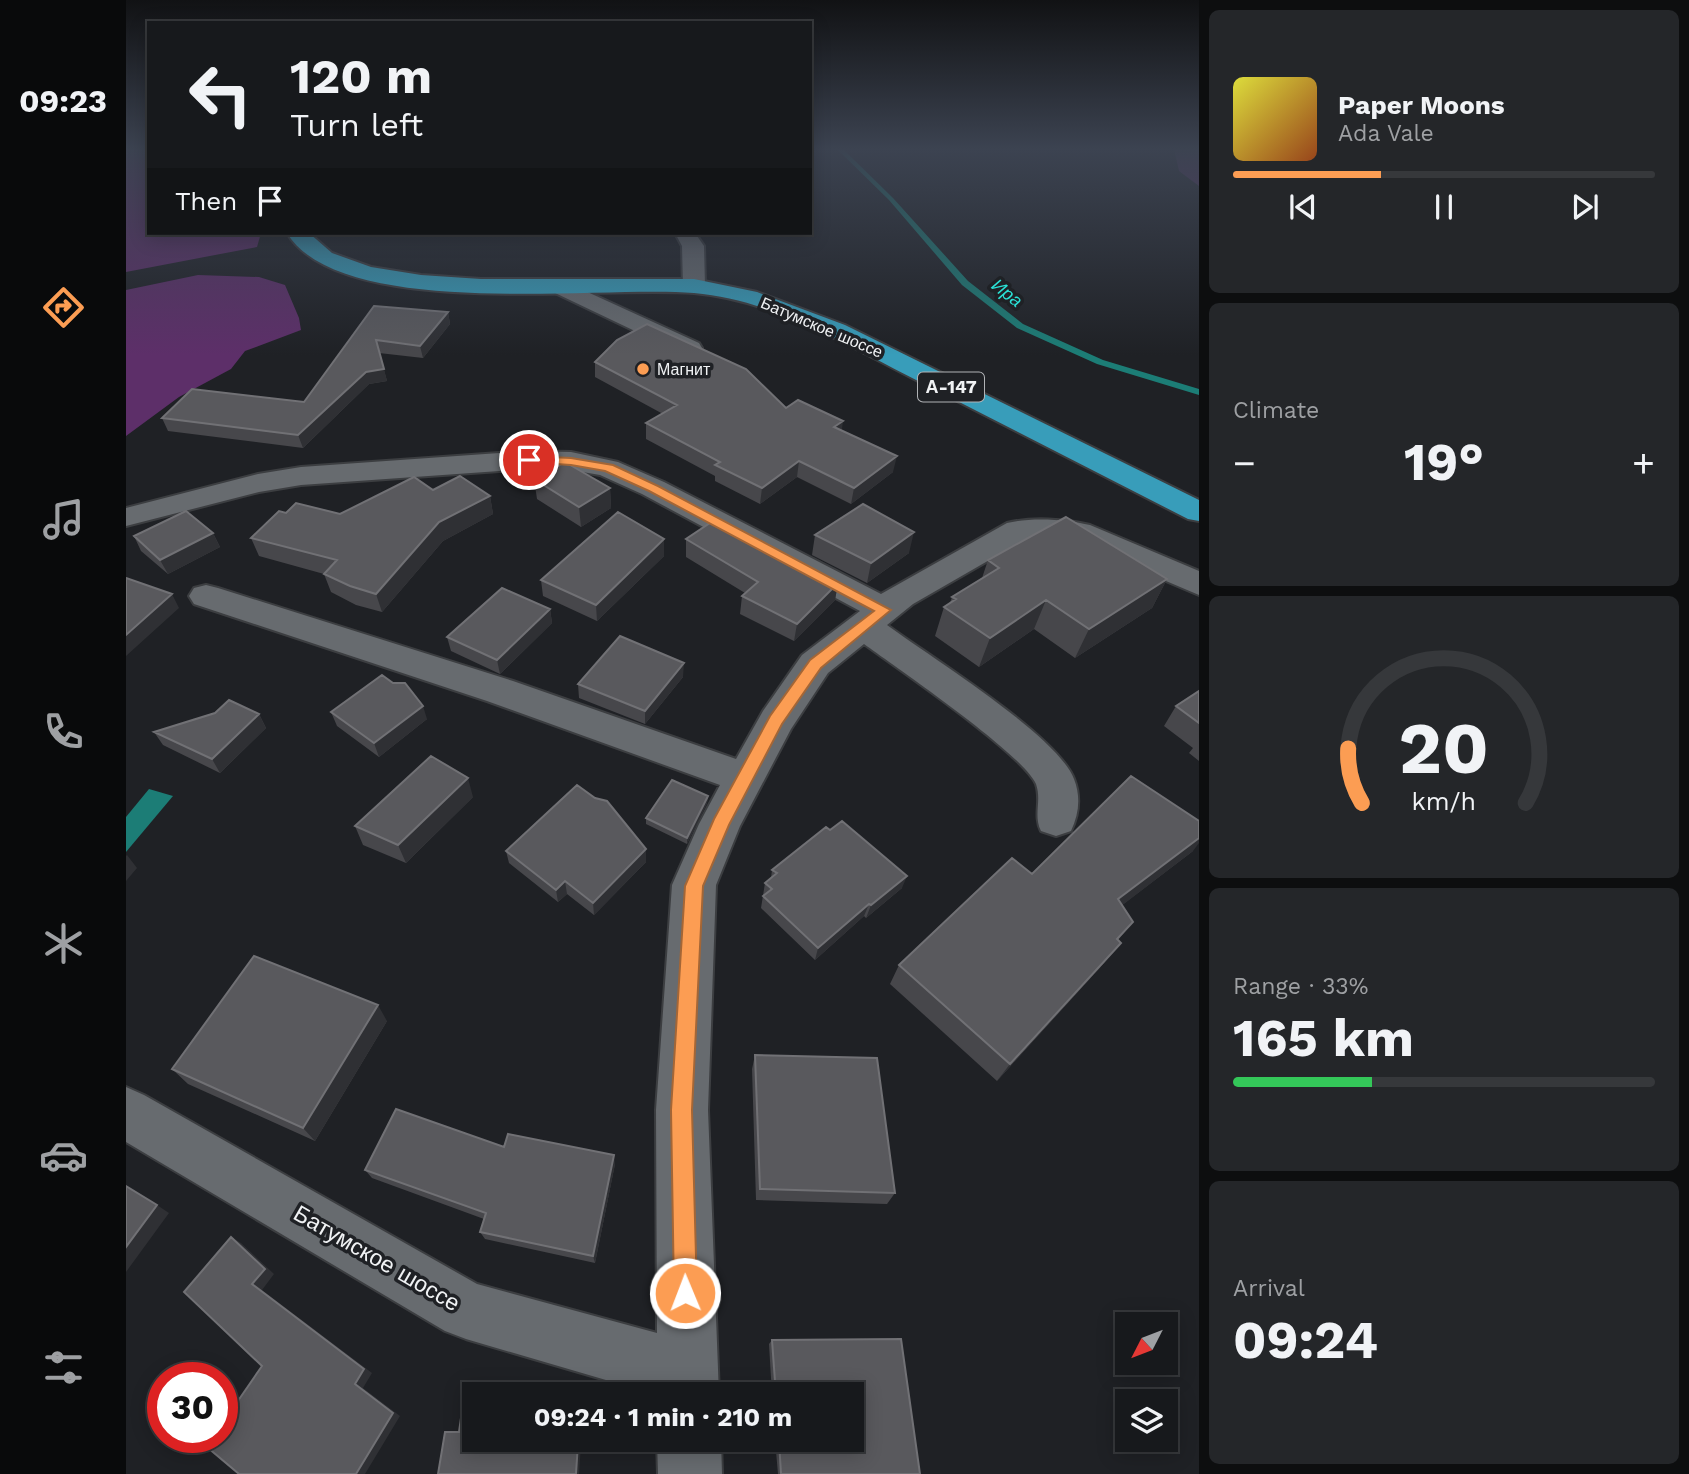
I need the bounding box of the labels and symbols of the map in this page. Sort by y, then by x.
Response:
water label: Ира [988,274,1027,311]
street label: Батумское шоссе [758,293,886,362]
place label: Магнит [657,360,711,379]
marker: Магнит [635,361,651,377]
road number: А-147 [918,372,984,402]
pin [499,430,559,490]
street label: Батумское шоссе [289,1200,465,1317]
position arrow [648,1256,722,1330]
north arrow [1115,1312,1178,1376]
speed limit sign: 30 [147,1362,238,1453]

